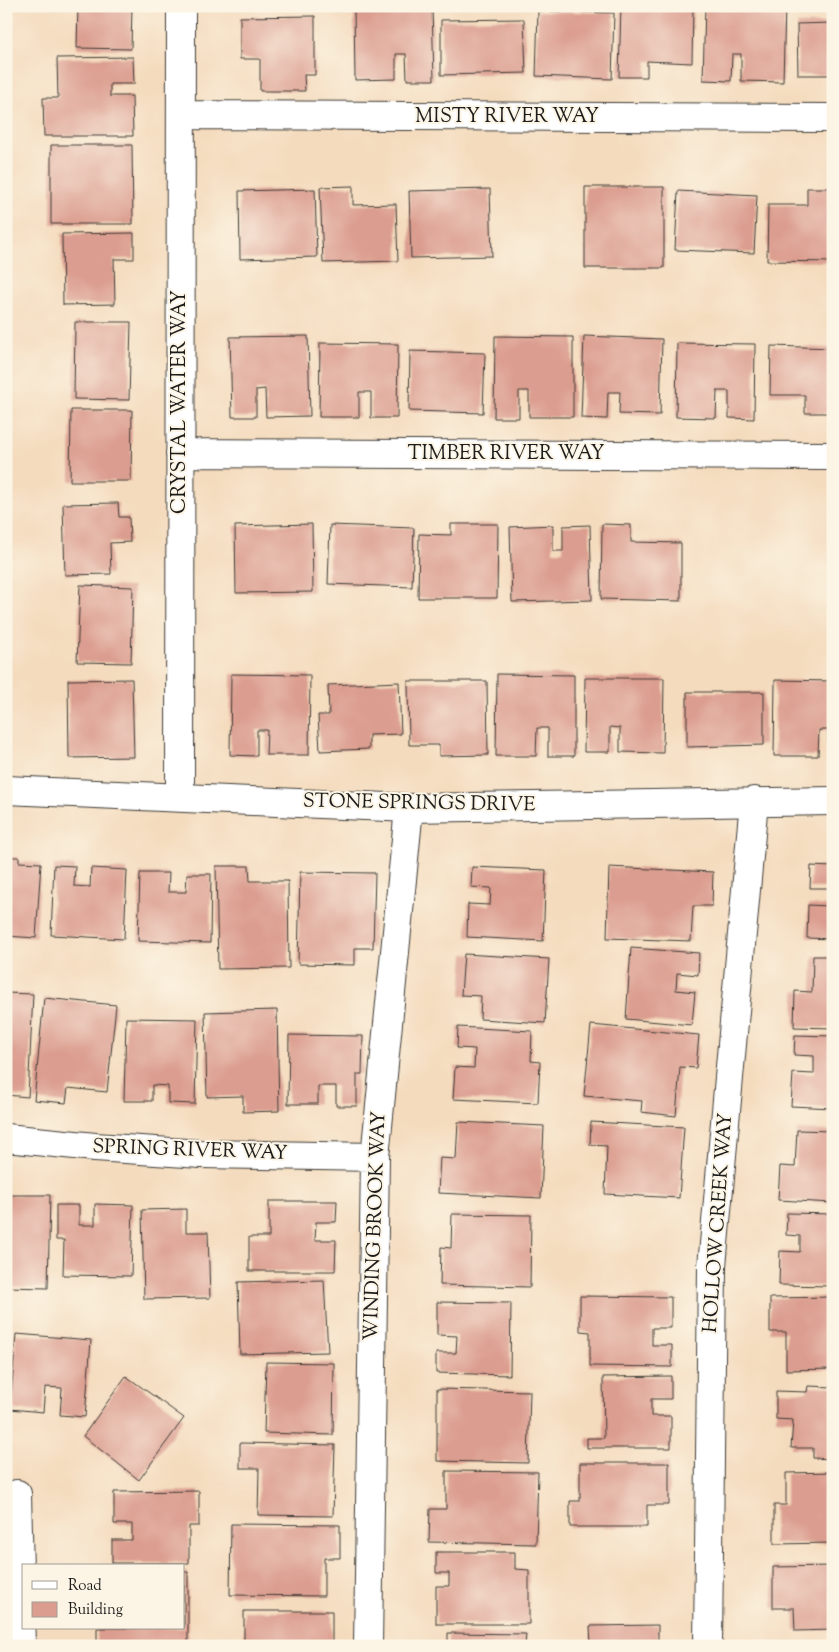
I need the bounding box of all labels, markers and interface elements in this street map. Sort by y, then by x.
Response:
street label: MISTY RIVER WAY [415,103,599,132]
street label: CRYSTAL WATER WAY [166,290,195,514]
street label: TIMBER RIVER WAY [408,440,605,469]
street label: STONE SPRINGS DRIVE [302,787,536,821]
street label: WINDING BROOK WAY [357,1111,395,1341]
street label: HOLLOW CREEK WAY [697,1112,741,1334]
street label: SPRING RIVER WAY [92,1133,288,1169]
legend [22,1564,185,1630]
text: Road [68,1576,102,1597]
text: Building [68,1600,123,1621]

